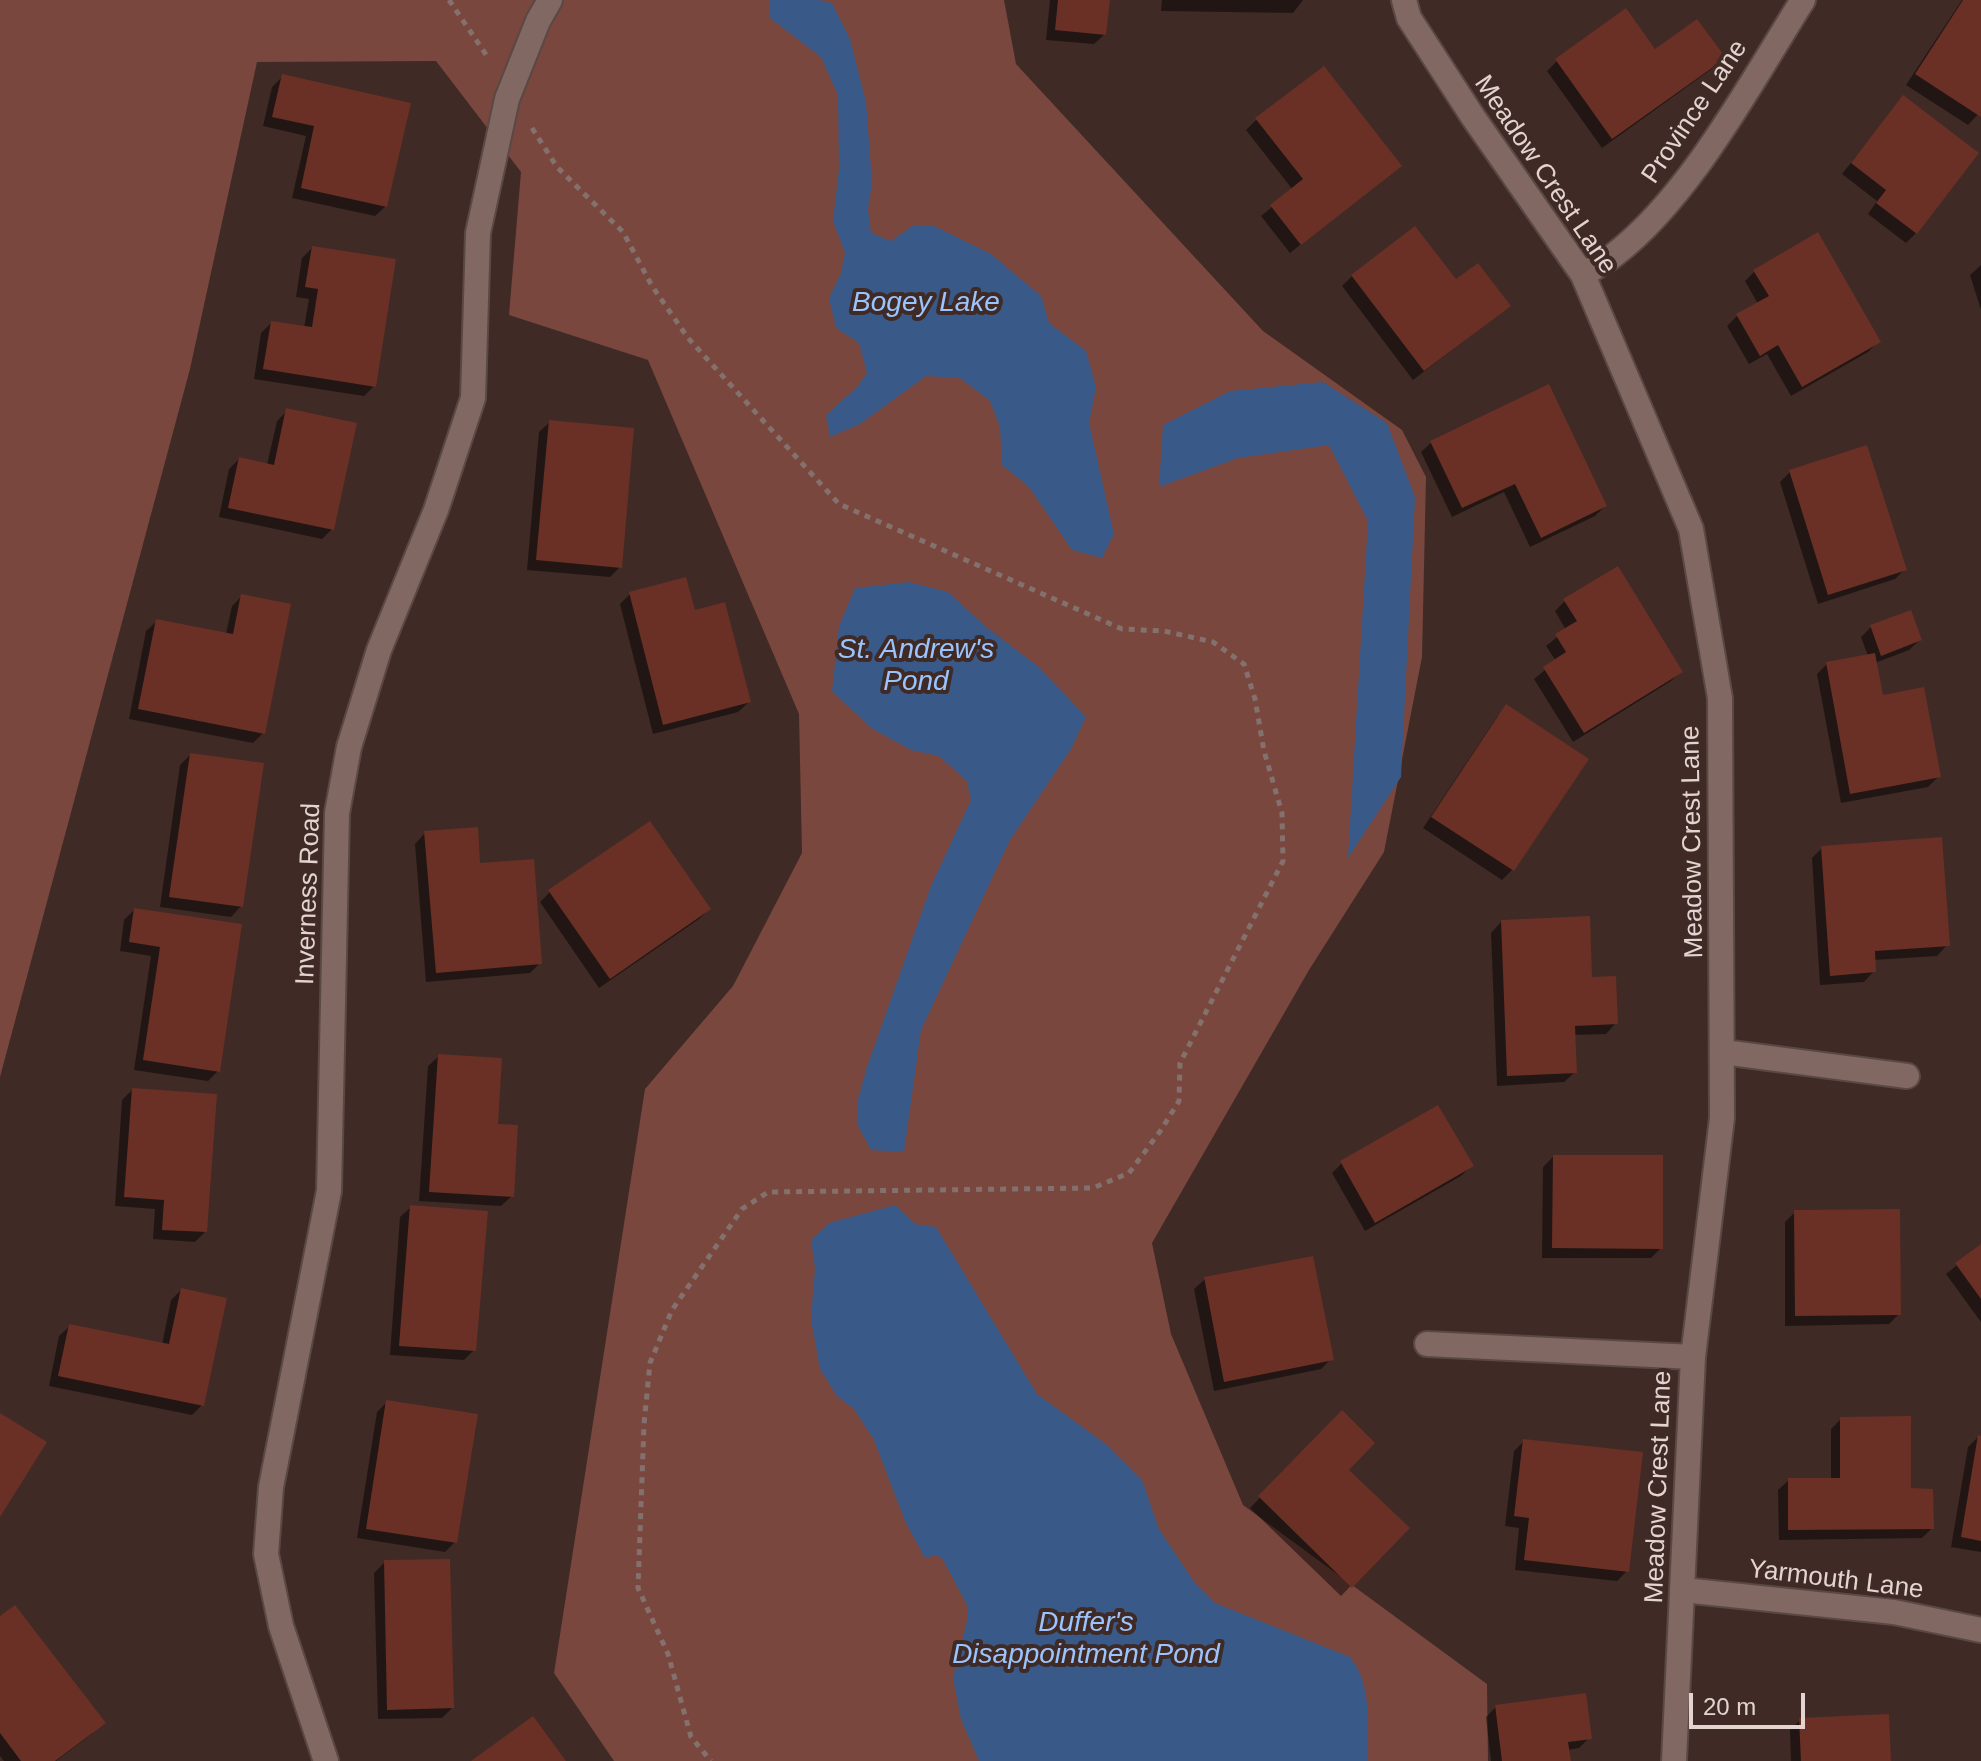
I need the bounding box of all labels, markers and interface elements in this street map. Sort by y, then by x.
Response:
street label: Province Lane [1636,34,1754,190]
street label: Meadow Crest Lane [1467,70,1623,280]
water label: Bogey Lake [852,286,1000,320]
water label: St. Andrew's Pond [838,633,994,699]
street label: Meadow Crest Lane [1675,725,1711,959]
street label: Inverness Road [290,802,328,986]
street label: Meadow Crest Lane [1639,1370,1679,1604]
street label: Yarmouth Lane [1747,1554,1925,1606]
water label: Duffer's Disappointment Pond [952,1606,1220,1672]
scale bar [1693,1677,1809,1727]
text: 20 m [1703,1693,1756,1720]

